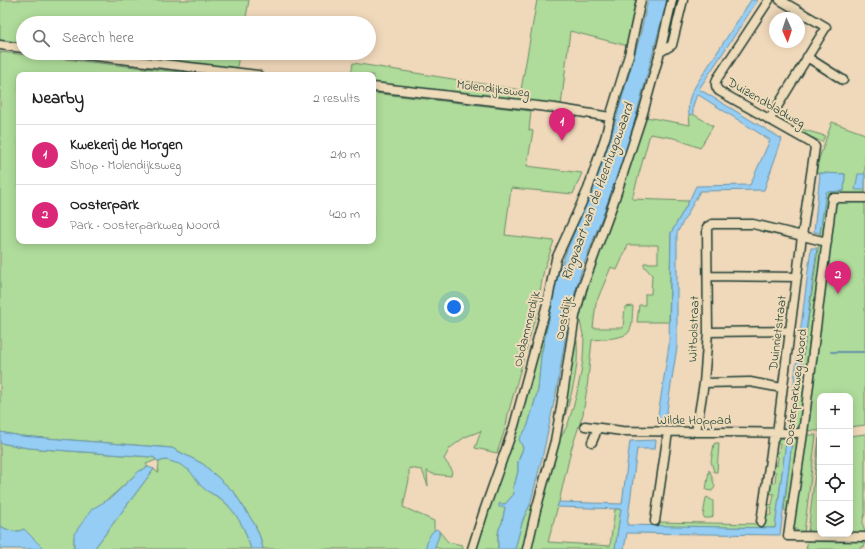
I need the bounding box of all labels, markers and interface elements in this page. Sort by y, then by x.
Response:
north arrow [769,12,805,48]
search box [16,16,376,60]
icon: search [30,27,52,49]
text: Search here [62,27,134,49]
street label: Duizendbladweg [722,72,809,134]
street label: Molendijksweg [455,75,531,104]
text: Nearby [32,86,84,111]
text: 2 results [313,89,360,108]
water label: Ringvaart van de Heerhugowaard [556,99,640,284]
pin: 1 [549,108,575,141]
text: Kwekerij de Morgen [70,134,183,156]
text: 1 [43,145,47,164]
text: 210 m [330,145,360,164]
text: Shop · Molendijksweg [70,156,181,175]
text: Oosterpark [70,194,139,216]
text: 2 [42,205,48,224]
text: 420 m [329,205,360,224]
text: Park · Oosterparkweg Noord [70,216,220,235]
pin: 2 [825,261,851,294]
street label: Obdammerdijk [508,289,546,369]
street label: Oostdijk [550,294,578,342]
street label: Duinrietstraat [764,294,792,373]
street label: Witbolstraat [683,295,705,362]
your location [444,297,464,317]
street label: Oosterparkweg Noord [779,327,814,446]
map controls [817,393,853,537]
button: + [817,393,853,429]
street label: Wilde Hoppad [657,411,732,430]
button: − [817,429,853,465]
button: locate [817,465,853,501]
button: layers [817,501,853,537]

